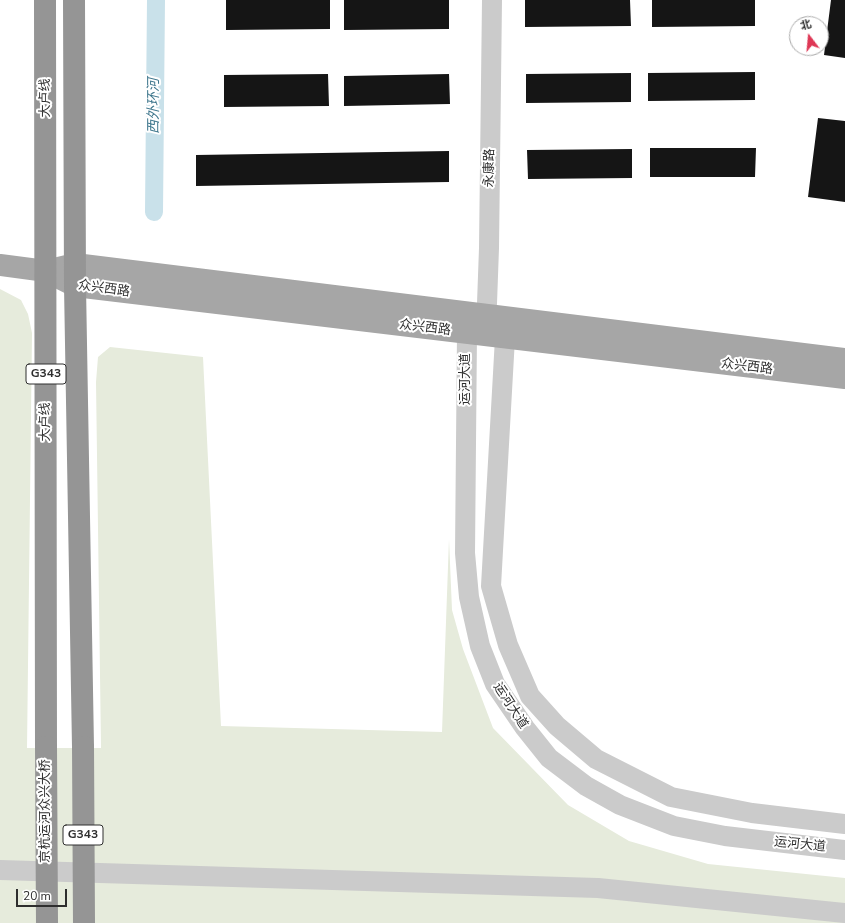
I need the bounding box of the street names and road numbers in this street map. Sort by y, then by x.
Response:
street label: 大卢线 [38,79,54,117]
street label: 永康路 [482,148,498,188]
street label: 众兴西路 [77,278,131,300]
street label: 众兴西路 [398,317,452,339]
street label: 运河大道 [458,353,474,405]
street label: 众兴西路 [720,356,774,378]
road number: G343 [26,364,66,384]
street label: 大卢线 [38,403,54,441]
street label: 运河大道 [489,680,531,732]
street label: 京杭运河众兴大桥 [38,759,54,863]
road number: G343 [63,825,103,845]
street label: 运河大道 [773,835,827,855]

